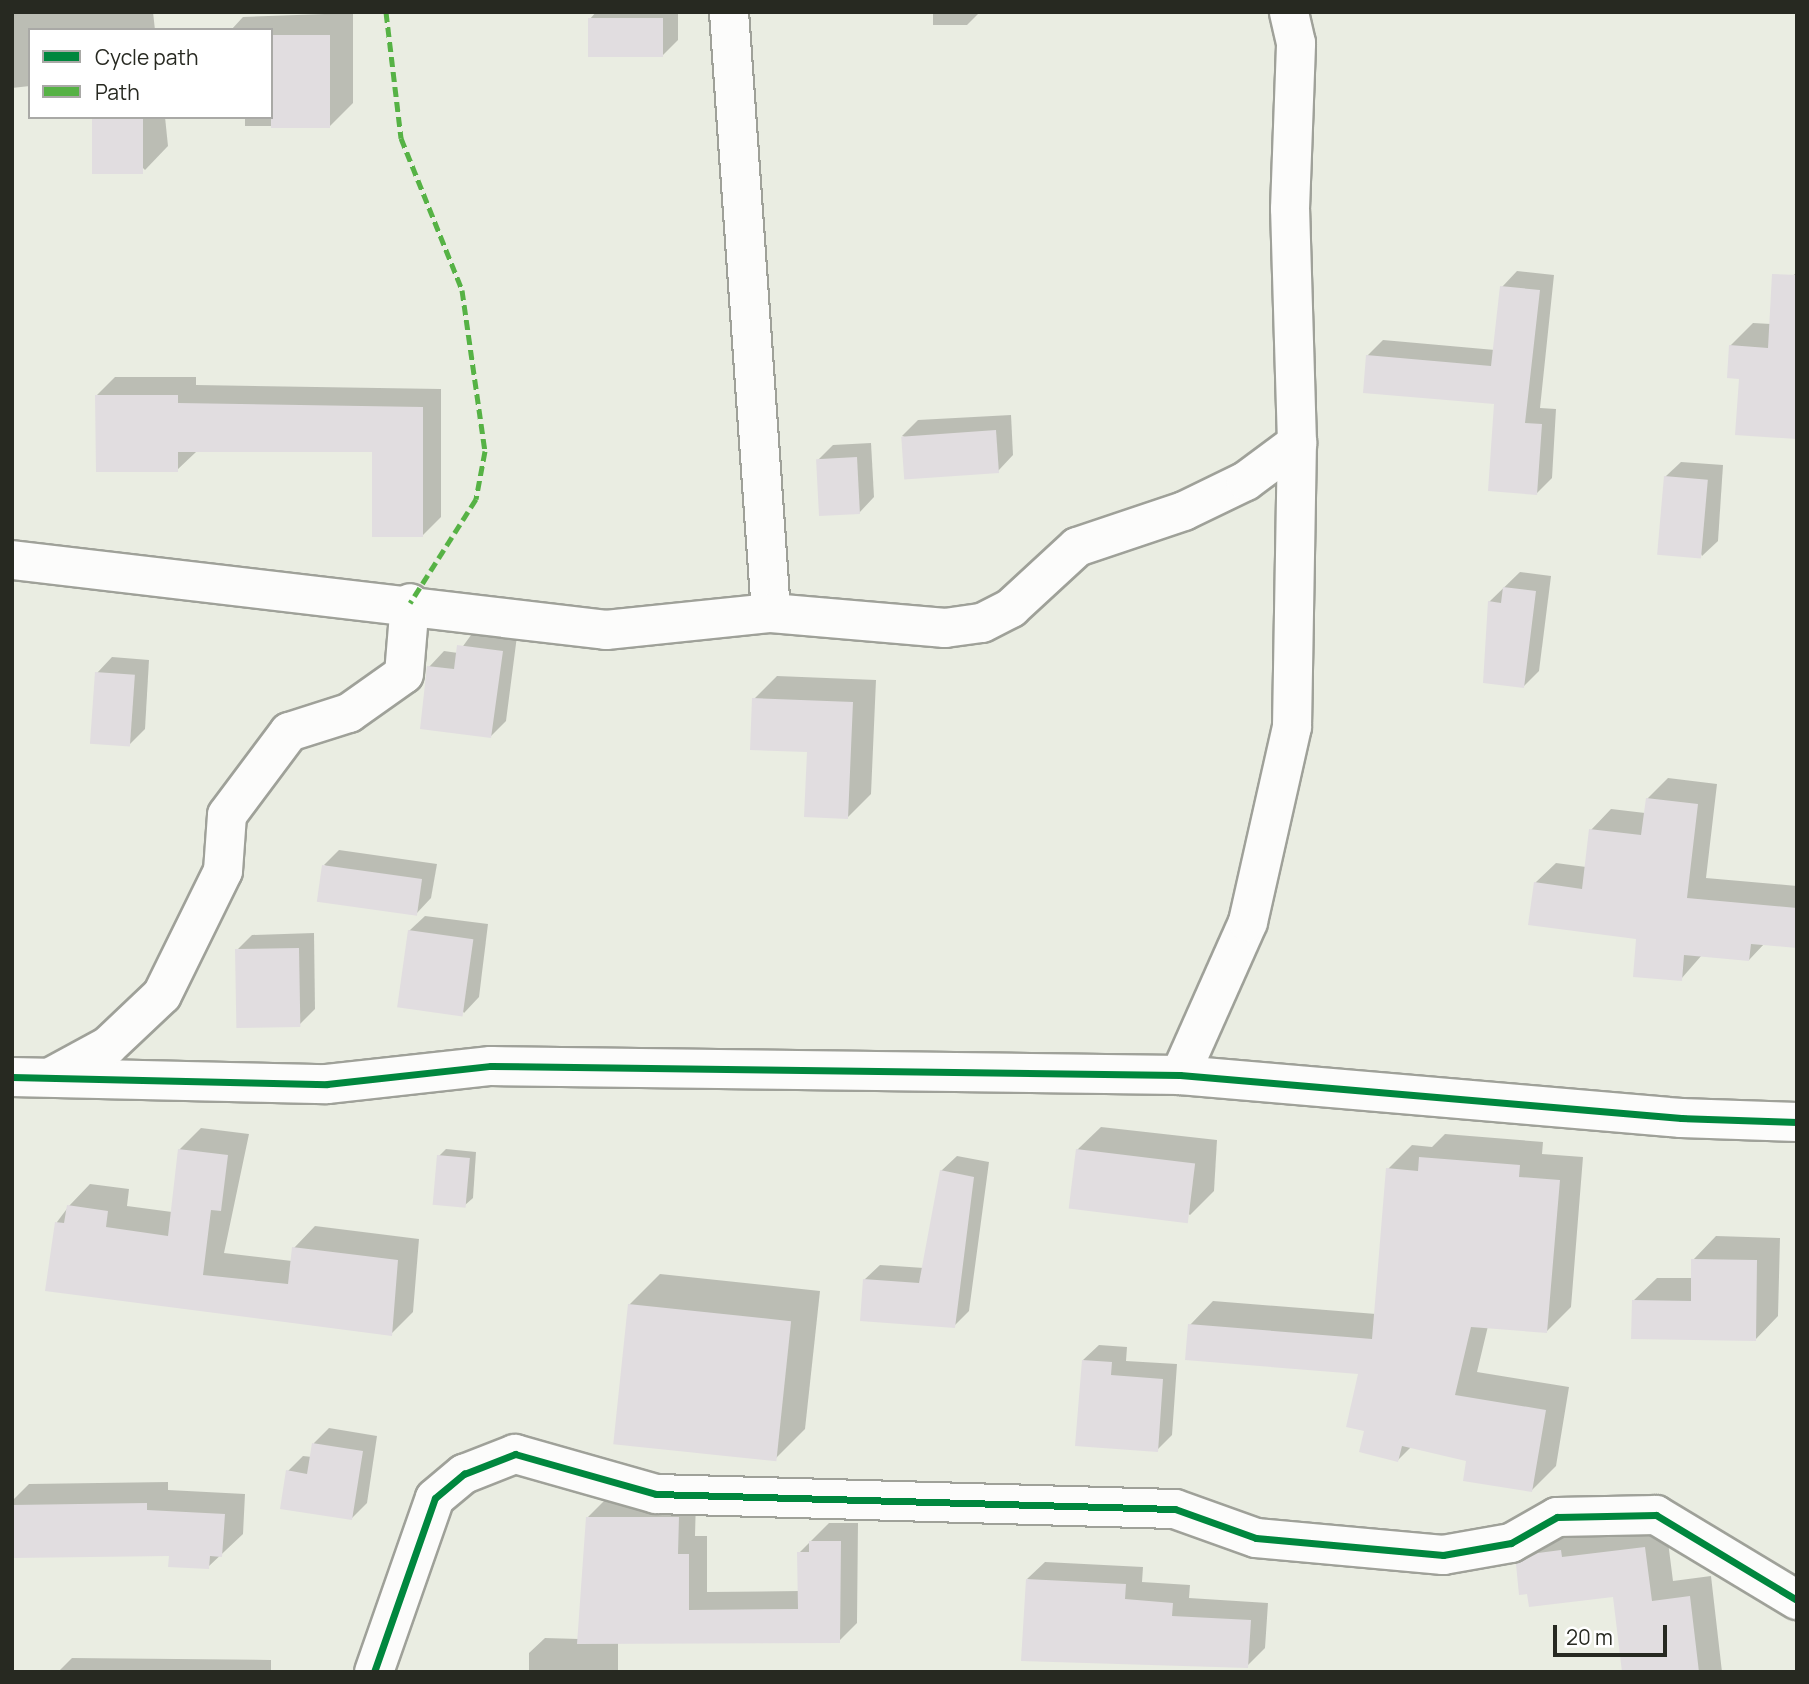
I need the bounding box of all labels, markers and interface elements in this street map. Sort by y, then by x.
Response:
legend [28,28,273,119]
text: Cycle path [95,43,198,71]
text: Path [95,78,140,106]
scale bar [1557,1610,1671,1654]
text: 20 m [1566,1623,1613,1651]

